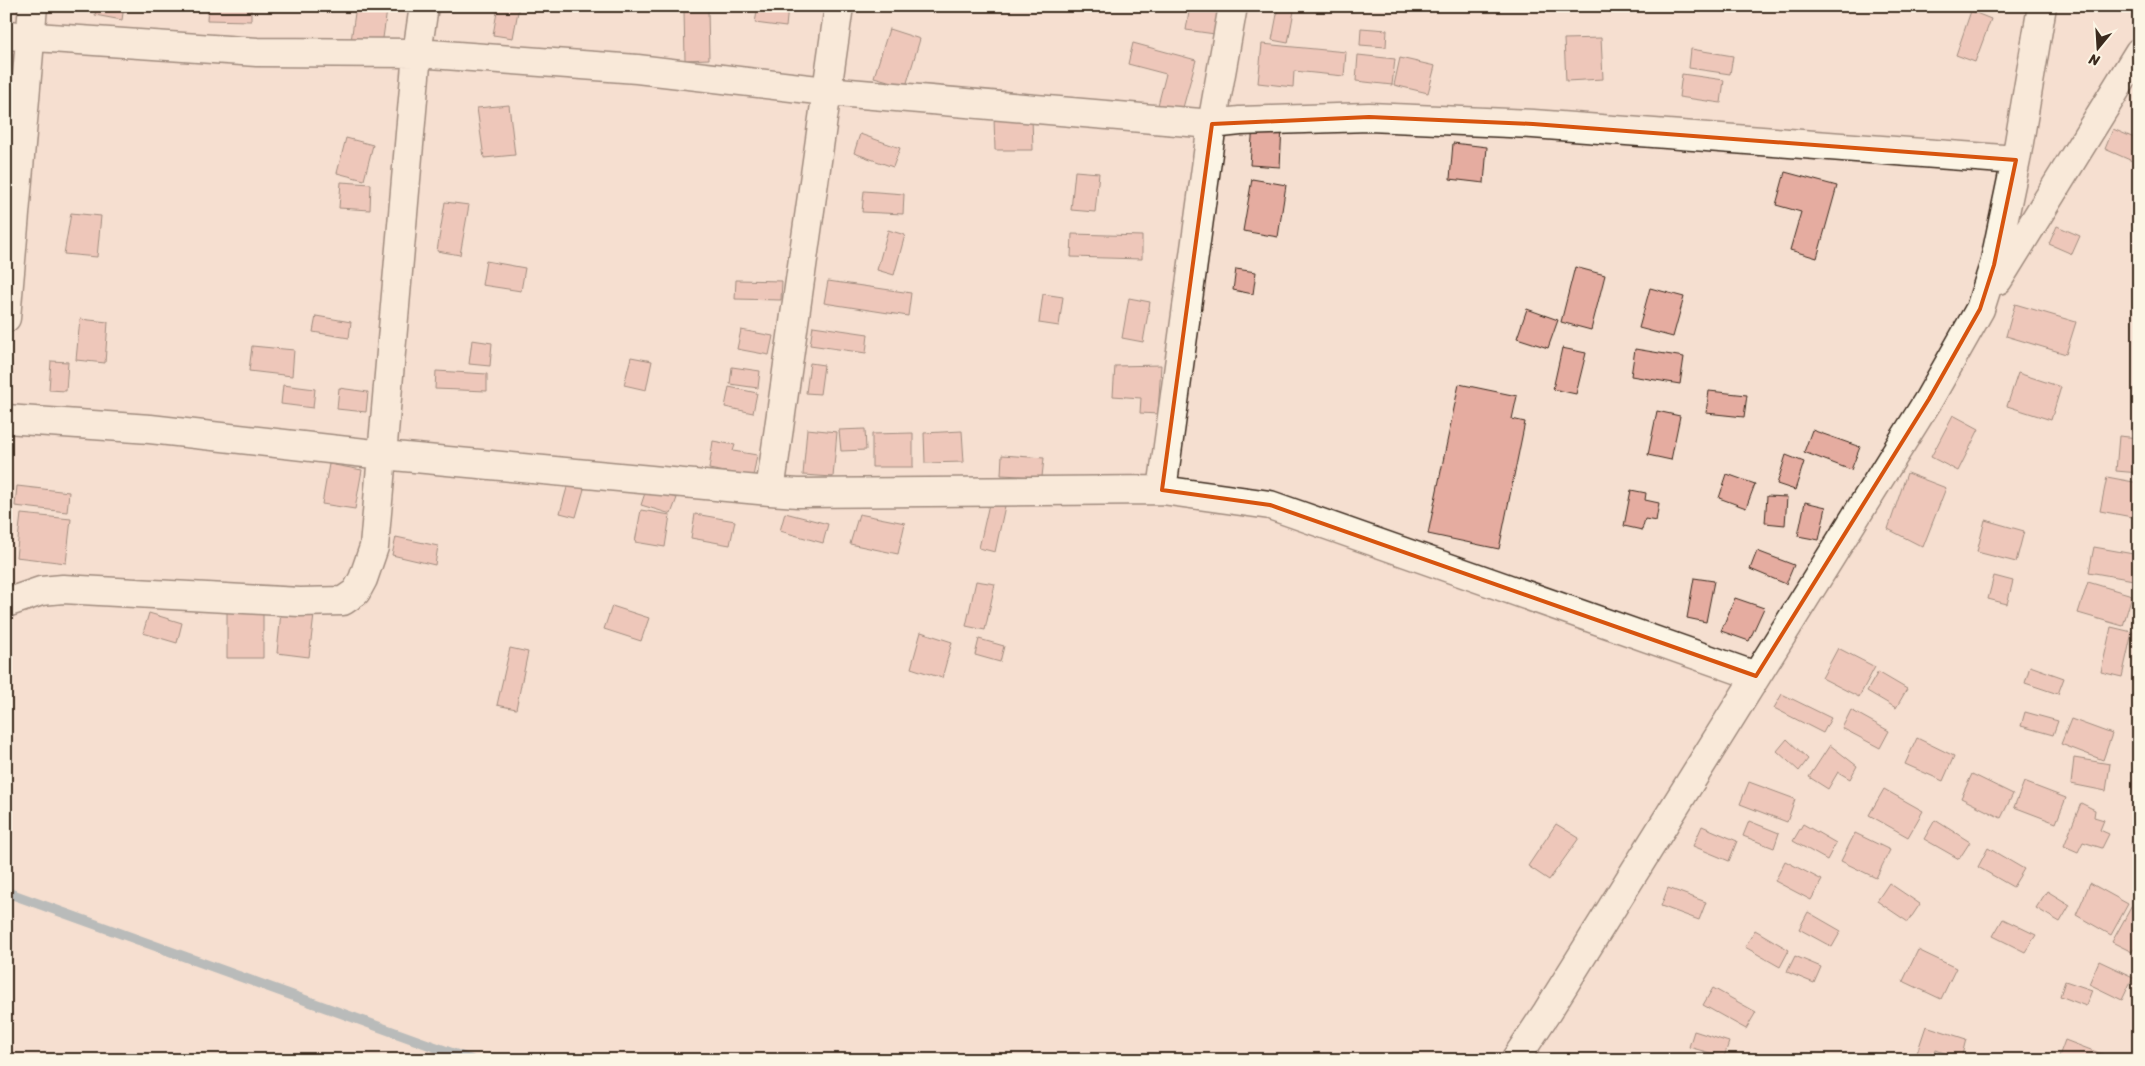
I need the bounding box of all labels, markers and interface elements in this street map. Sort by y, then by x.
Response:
north arrow [2072,22,2122,72]
text: N [2085,46,2104,74]

